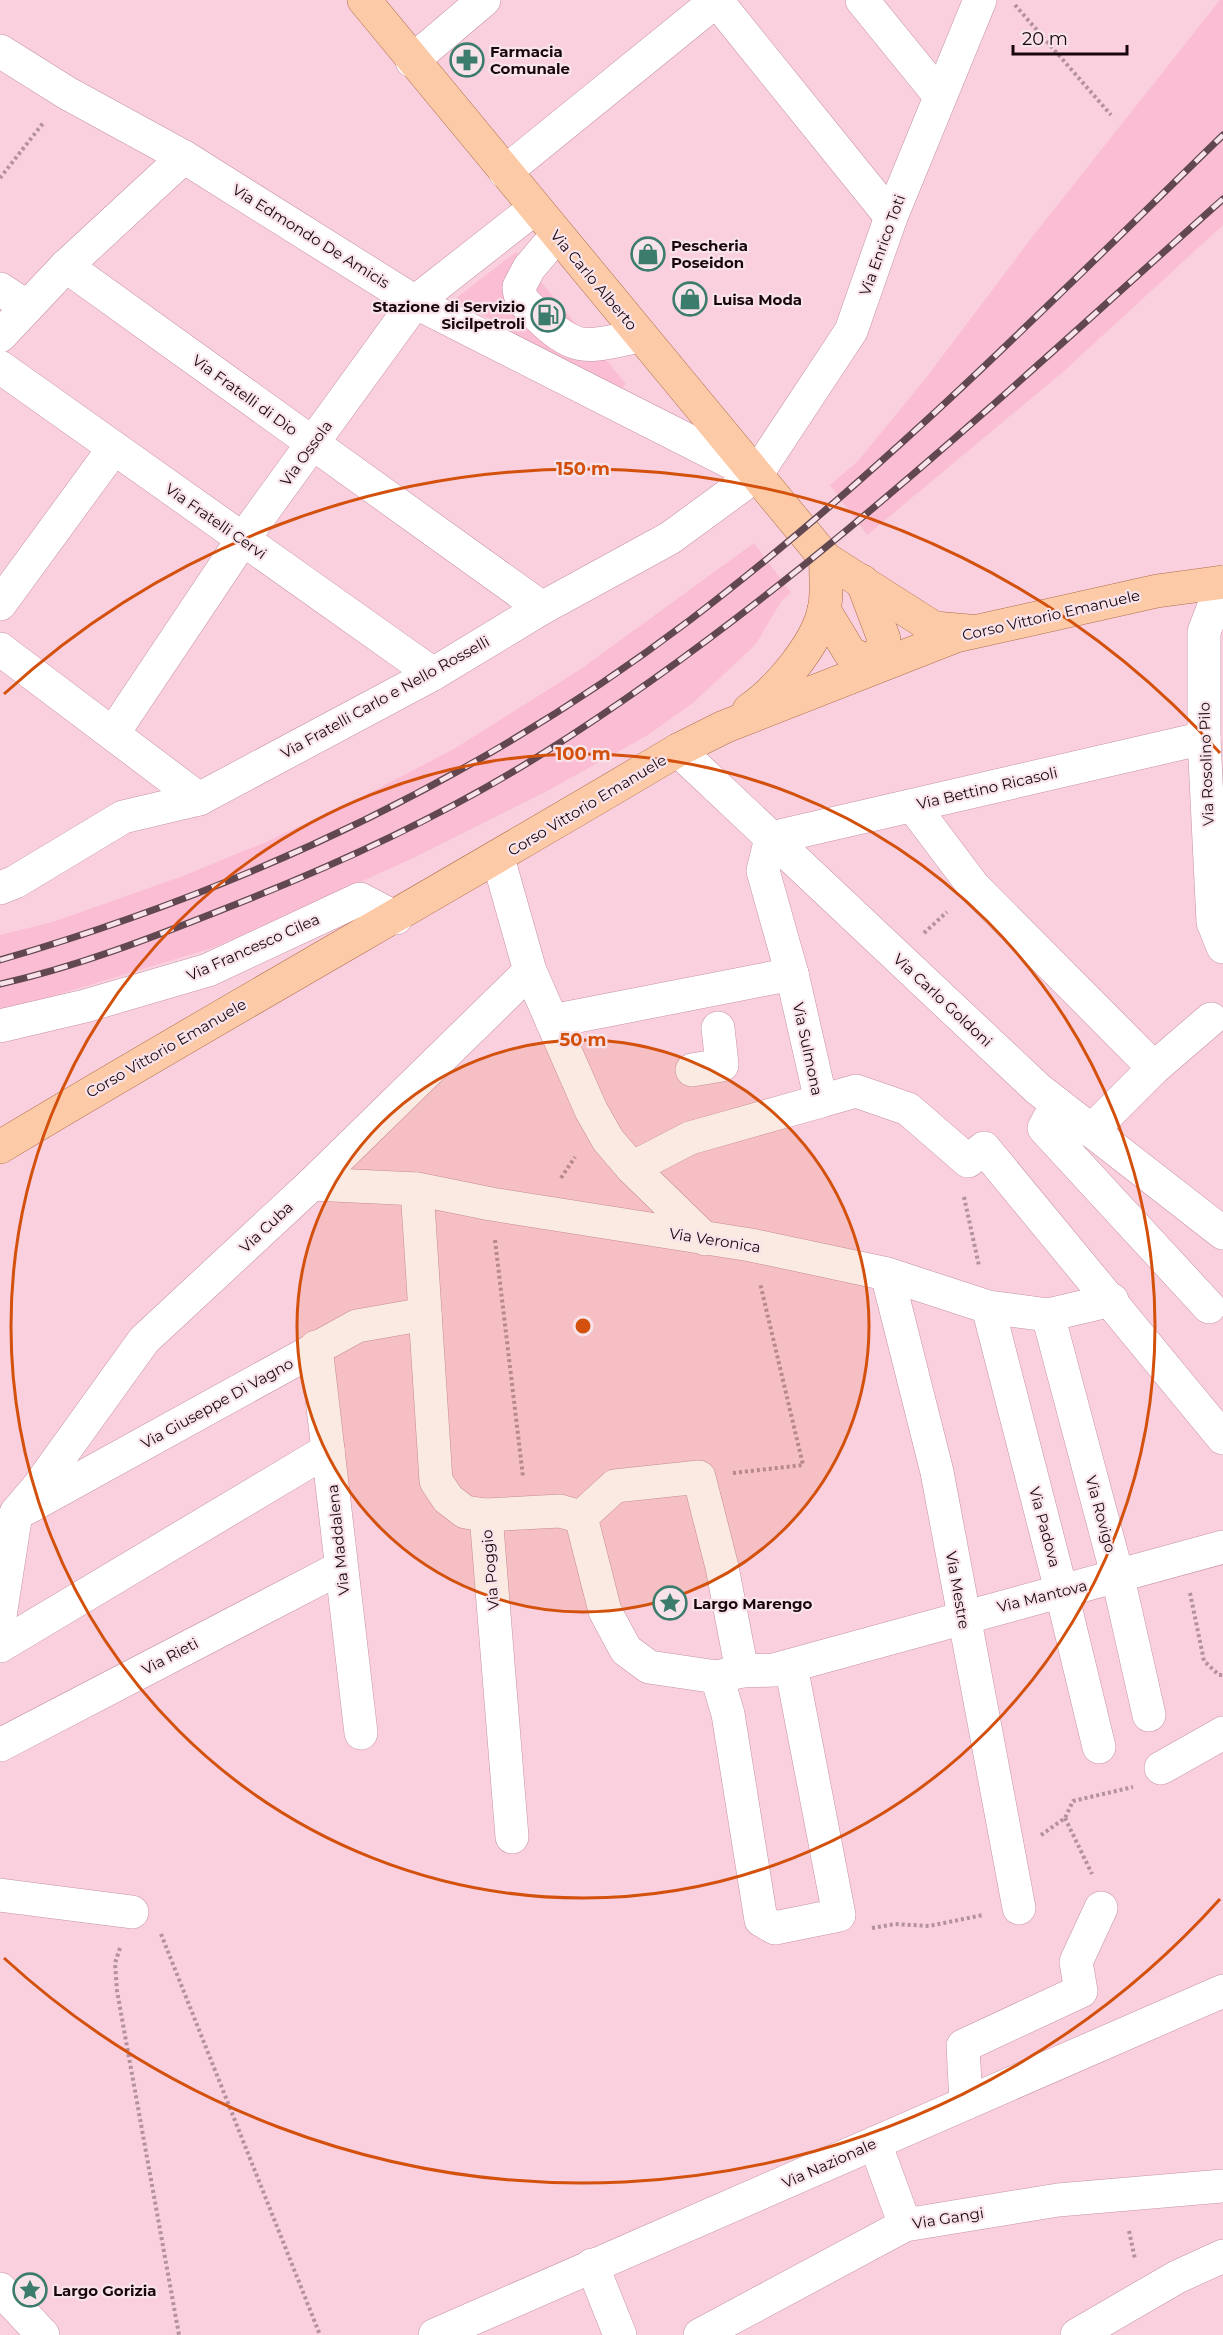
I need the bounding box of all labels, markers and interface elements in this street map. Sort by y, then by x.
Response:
scale bar [1013,18,1127,56]
text: 20 m [1022,28,1068,50]
pharmacy icon: Farmacia Comunale [449,42,485,78]
place label: Farmacia Comunale [490,42,570,78]
street label: Via Edmondo De Amicis [229,180,393,292]
street label: Via Enrico Toti [855,192,909,298]
street label: Via Carlo Alberto [547,226,641,334]
shop icon: Pescheria Poseidon [630,236,666,272]
place label: Pescheria Poseidon [671,236,748,272]
shop icon: Luisa Moda [672,281,708,317]
place label: Luisa Moda [713,290,802,309]
place label: Stazione di Servizio Sicilpetroli [372,297,525,333]
fuel station icon: Stazione di Servizio Sicilpetroli [530,297,566,333]
street label: Via Fratelli di Dio [189,350,301,440]
street label: Via Ossola [276,416,336,490]
text: 150 m [556,458,610,480]
street label: Via Fratelli Cervi [162,479,270,563]
street label: Corso Vittorio Emanuele [960,585,1142,645]
street label: Via Fratelli Carlo e Nello Rosselli [277,632,493,762]
street label: Via Rosolino Pilo [1194,702,1218,826]
text: 100 m [555,743,611,765]
street label: Corso Vittorio Emanuele [504,750,670,860]
street label: Via Bettino Ricasoli [915,763,1059,813]
street label: Via Francesco Cilea [184,909,322,985]
street label: Via Carlo Goldoni [890,949,996,1051]
street label: Corso Vittorio Emanuele [82,994,250,1102]
street label: Via Sulmona [789,1001,827,1097]
text: 50 m [560,1029,606,1051]
street label: Via Cuba [235,1197,297,1257]
street label: Via Veronica [668,1223,762,1257]
centre of rings [573,1316,593,1336]
street label: Via Giuseppe Di Vagno [138,1353,296,1453]
street label: Via Rovigo [1082,1473,1120,1555]
street label: Via Maddalena [323,1484,353,1596]
street label: Via Padova [1025,1485,1065,1569]
street label: Via Poggio [477,1529,503,1611]
street label: Via Mestre [942,1550,974,1630]
street label: Via Mantova [995,1576,1089,1616]
place icon: Largo Marengo [652,1585,688,1621]
place label: Largo Marengo [693,1594,813,1613]
street label: Via Rieti [139,1633,201,1679]
street label: Via Nazionale [779,2134,879,2192]
street label: Via Gangi [911,2203,985,2233]
place icon: Largo Gorizia [12,2272,48,2308]
place label: Largo Gorizia [53,2281,157,2300]

